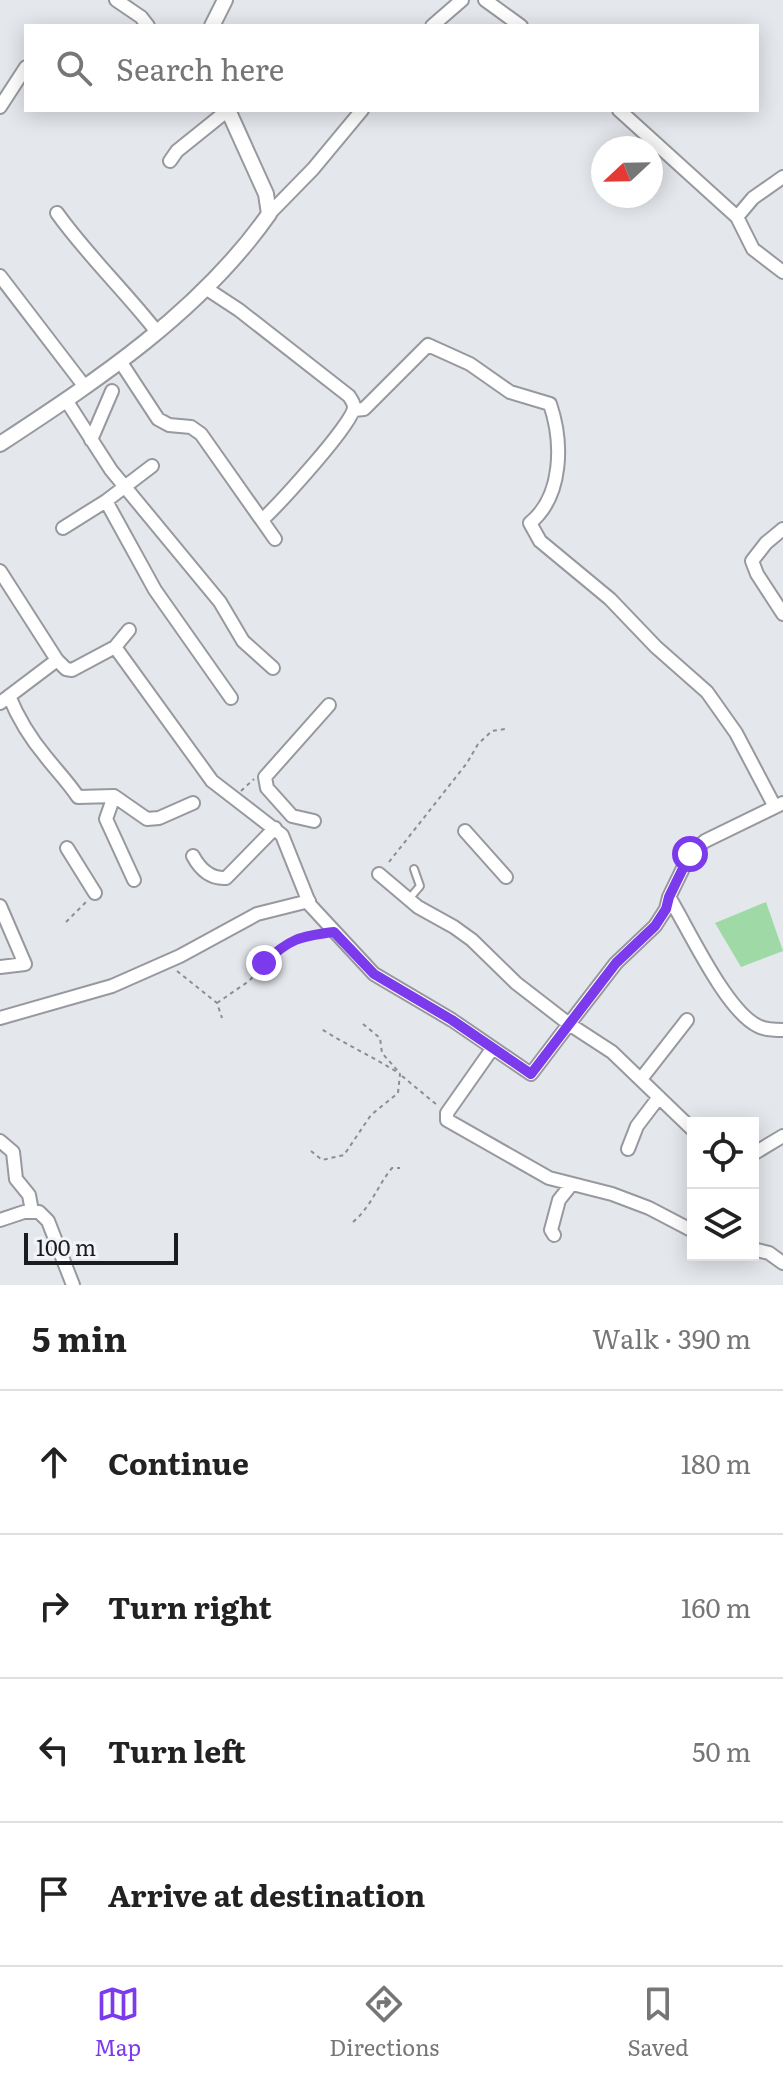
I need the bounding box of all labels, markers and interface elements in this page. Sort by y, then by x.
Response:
search box [24,24,759,112]
icon: search [52,46,96,90]
text: Search here [116,46,284,90]
north arrow [591,136,663,208]
route start [672,836,708,872]
route end [246,945,282,981]
map controls [687,1117,759,1261]
button: locate [687,1117,759,1189]
button: layers [687,1189,759,1261]
scale bar [24,1229,178,1265]
text: 100 m [36,1230,96,1263]
text: 5 min [32,1312,127,1362]
text: Walk · 390 m [592,1318,751,1357]
icon: ahead [32,1440,76,1484]
text: Continue [108,1440,249,1484]
text: 180 m [681,1443,751,1482]
icon: right [32,1584,76,1628]
text: Turn right [108,1584,272,1628]
text: 160 m [681,1587,751,1626]
icon: left [32,1728,76,1772]
text: Turn left [108,1728,246,1772]
text: 50 m [692,1731,751,1770]
icon: arrive [32,1872,76,1916]
text: Arrive at destination [108,1872,425,1916]
tab: Map [94,1982,141,2063]
tab: Directions [329,1982,439,2063]
tab: Saved [628,1982,689,2063]

